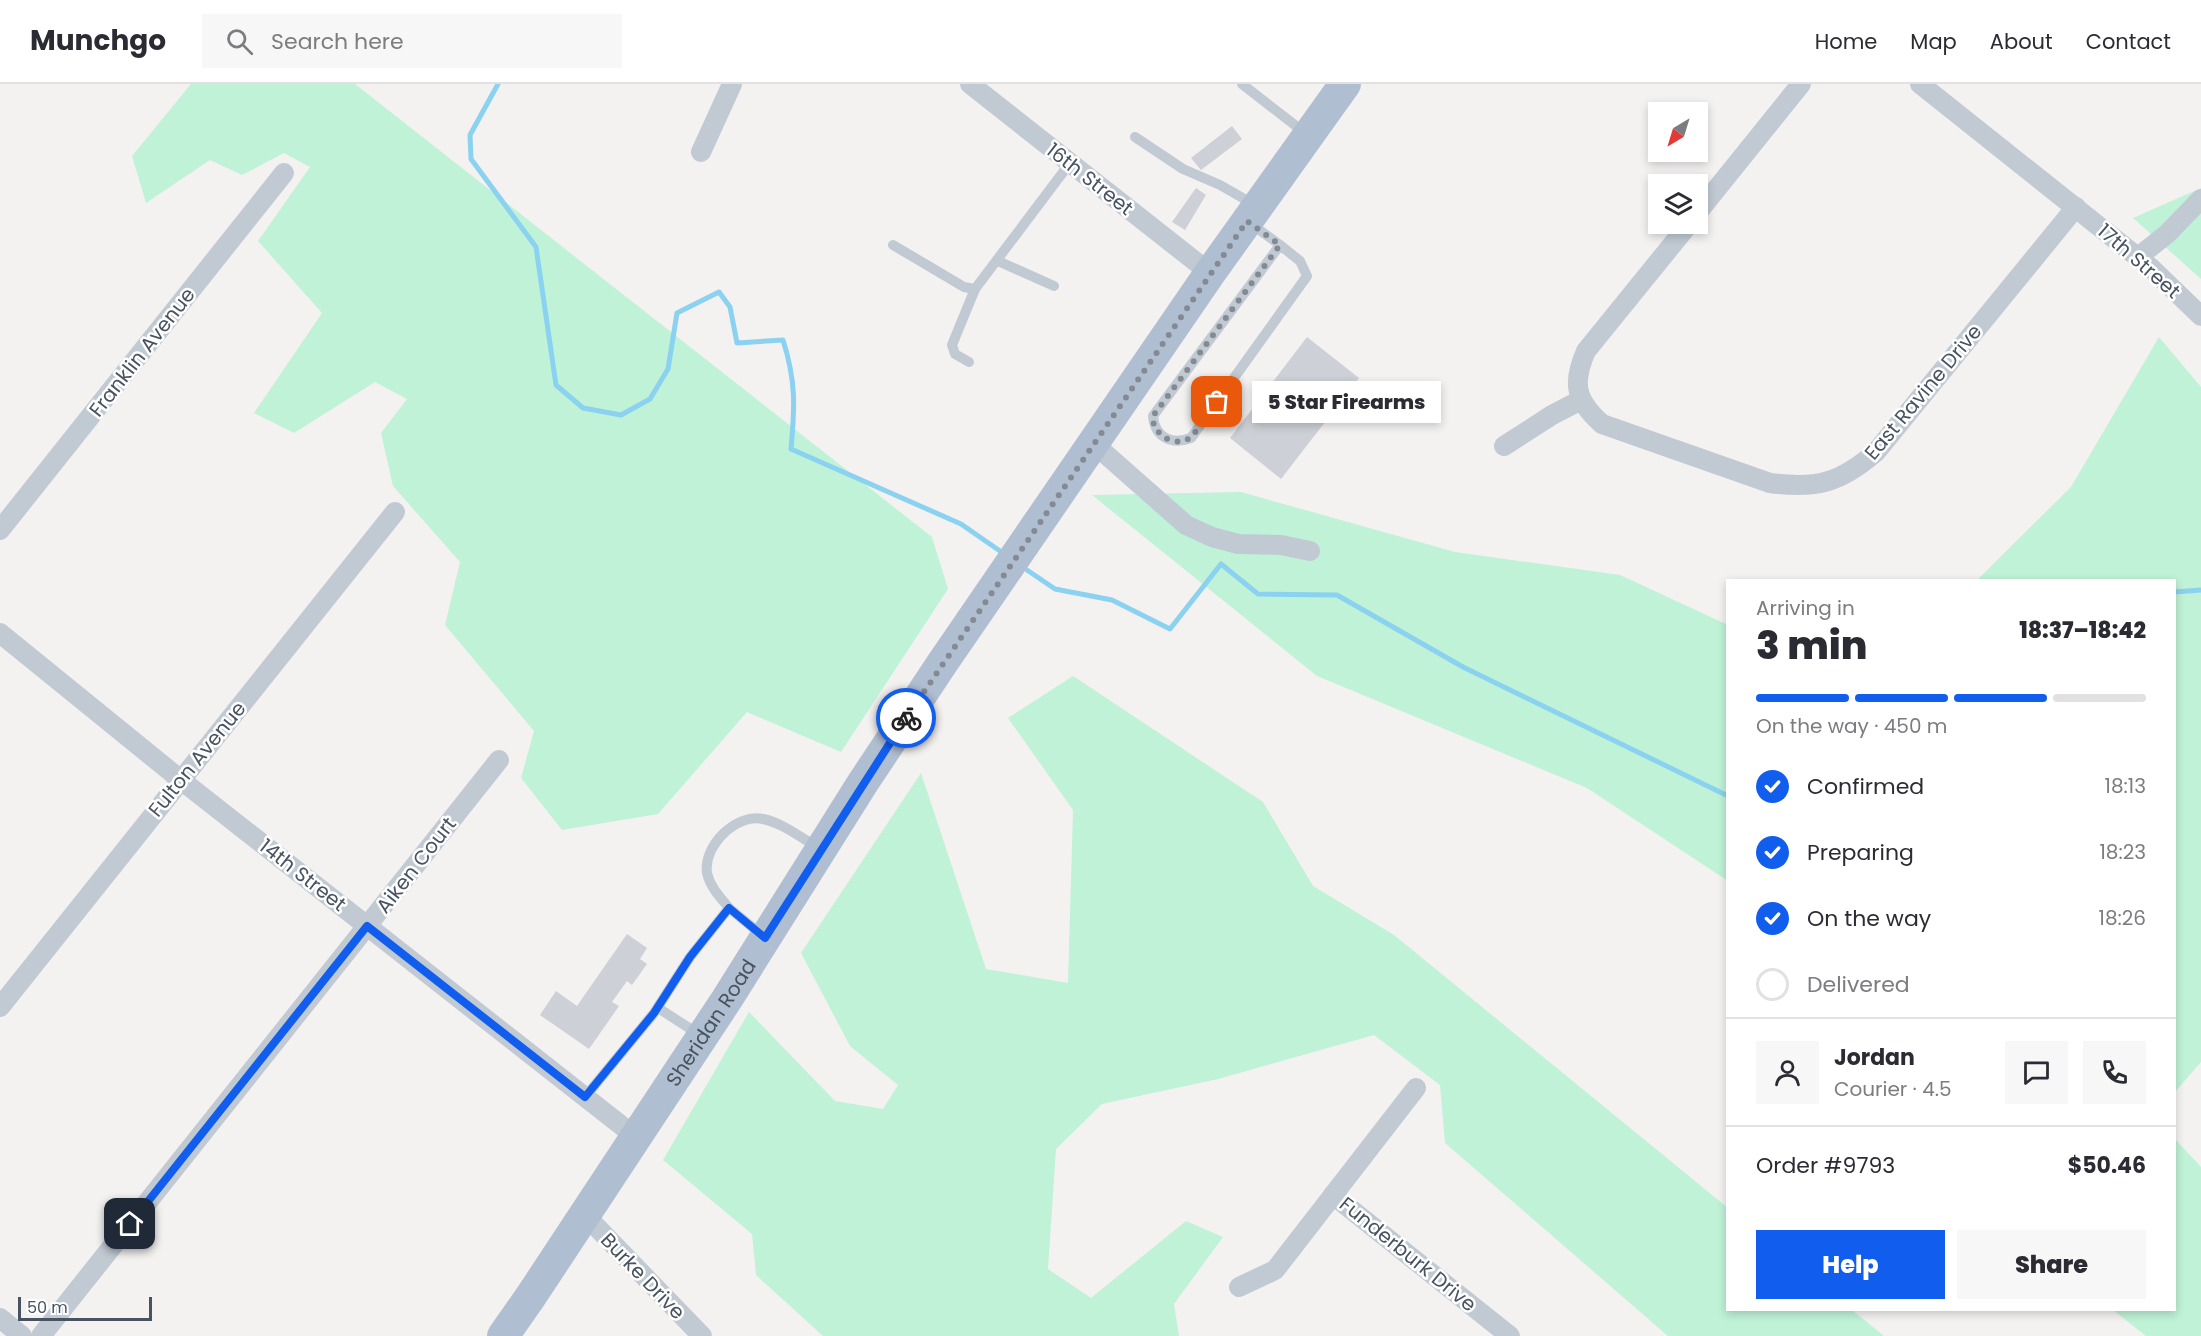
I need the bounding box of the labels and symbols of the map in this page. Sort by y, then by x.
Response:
north arrow [1648,102,1708,162]
street label: 16th Street [1041,136,1139,222]
street label: 17th Street [2092,217,2186,305]
street label: Franklin Avenue [83,281,201,423]
street label: East Ravine Drive [1858,318,1988,466]
pin [1191,376,1242,427]
callout: 5 Star Firearms [1253,381,1442,423]
courier [876,688,936,748]
street label: Fulton Avenue [142,695,252,823]
street label: Aiken Court [370,811,462,919]
street label: 14th Street [254,832,352,918]
street label: Sheridan Road [659,954,763,1092]
street label: Funderburk Drive [1334,1190,1482,1318]
pin [104,1198,155,1249]
street label: Burke Drive [594,1226,692,1326]
scale bar [18,1294,152,1322]

